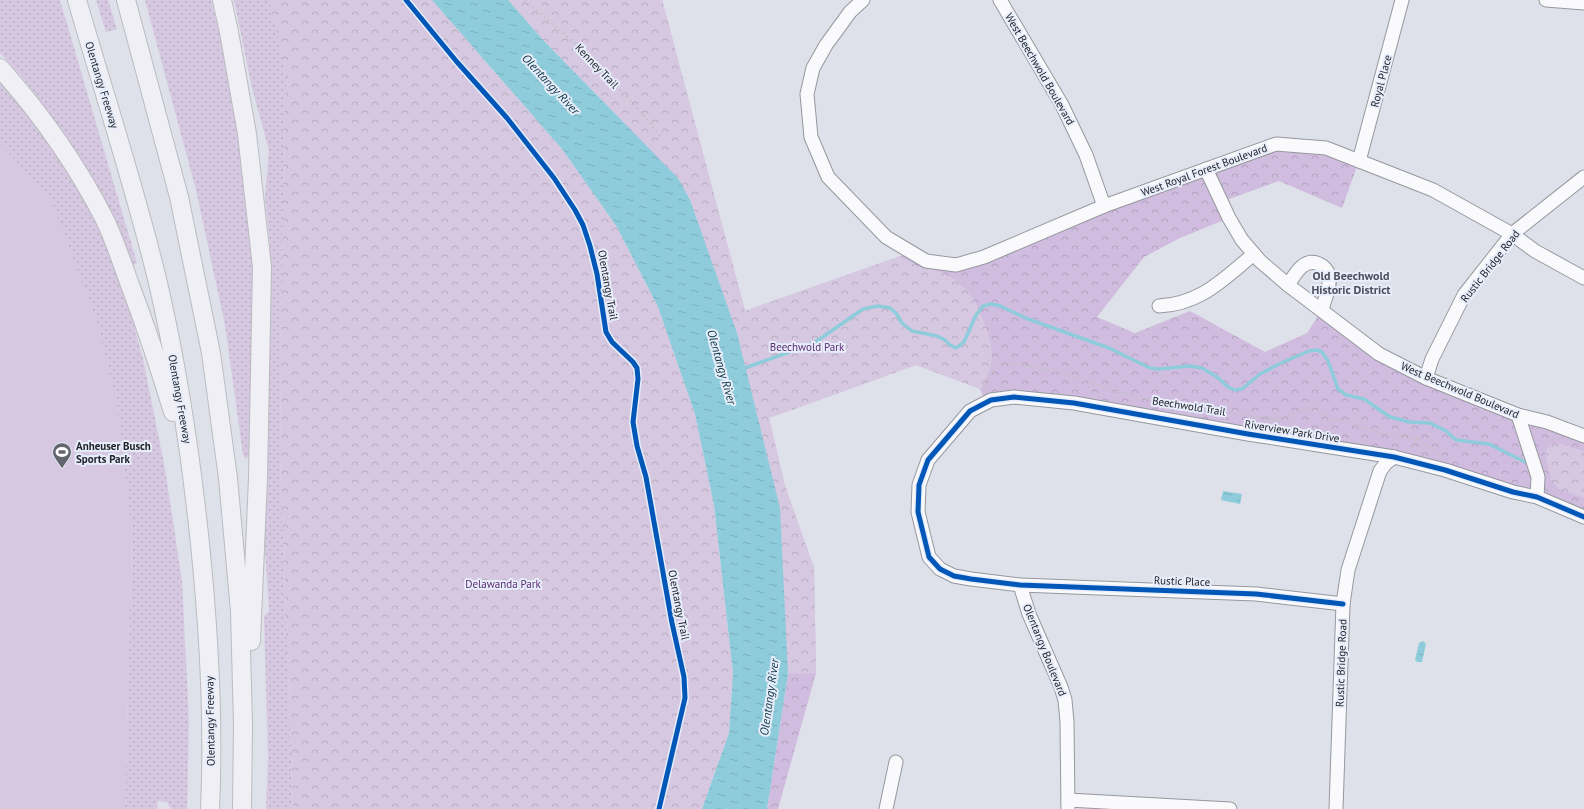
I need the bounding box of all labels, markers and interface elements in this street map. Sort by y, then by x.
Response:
street label: West Beechwold Boulevard [1002,10,1078,128]
street label: Olentangy Freeway [82,40,122,131]
street label: Kenney Trail [572,41,622,92]
water label: Olentangy River [519,51,584,118]
street label: Royal Place [1367,53,1395,109]
street label: West Royal Forest Boulevard [1139,141,1269,199]
street label: Rustic Bridge Road [1457,227,1523,305]
street label: Olentangy Trail [595,249,621,322]
district label: Old Beechwold Historic District [1311,268,1391,297]
water label: Olentangy River [704,328,740,407]
park label: Beechwold Park [770,340,845,354]
street label: Olentangy Freeway [165,353,195,445]
street label: West Beechwold Boulevard [1399,359,1521,421]
street label: Beechwold Trail [1151,393,1228,419]
street label: Riverview Park Drive [1244,417,1341,445]
place label: Anheuser Busch Sports Park [76,439,151,466]
sports icon: Anheuser Busch Sports Park [51,441,73,469]
street label: Olentangy Trail [665,569,693,642]
street label: Rustic Place [1154,573,1211,589]
park label: Delawanda Park [465,577,541,591]
street label: Olentangy Boulevard [1020,602,1070,698]
street label: Rustic Bridge Road [1332,619,1350,707]
water label: Olentangy River [756,657,782,736]
street label: Olentangy Freeway [202,675,218,766]

